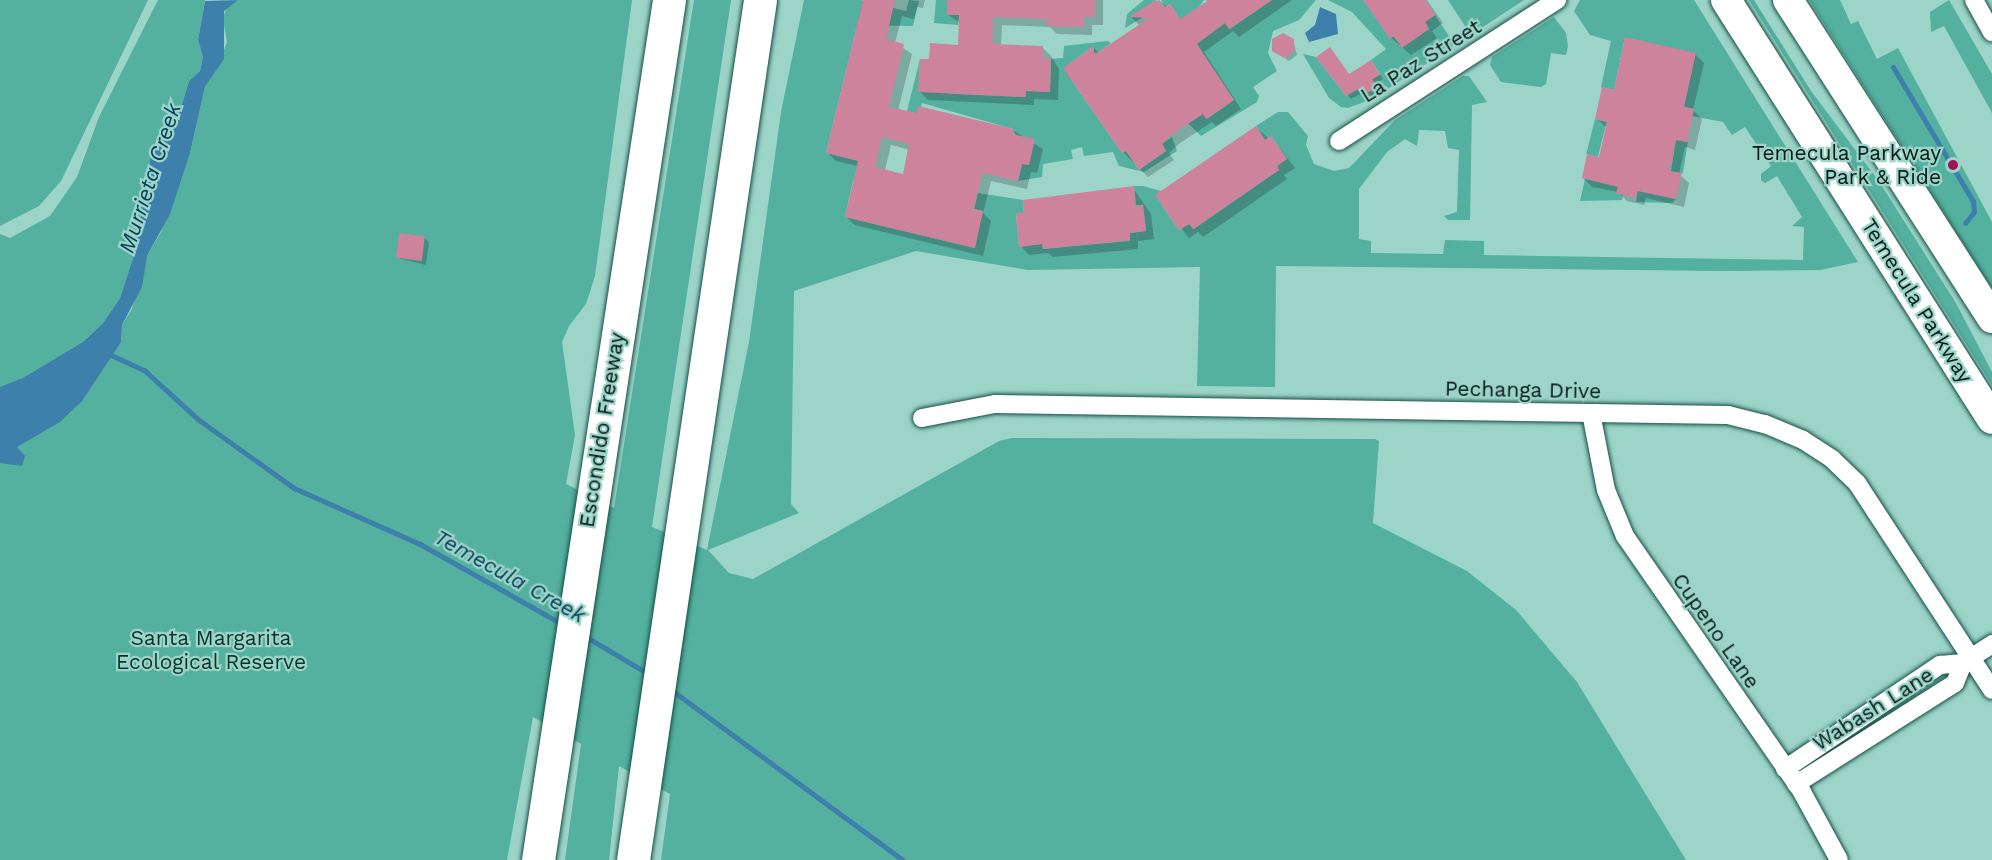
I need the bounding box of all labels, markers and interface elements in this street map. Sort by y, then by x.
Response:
street label: La Paz Street [1356,14,1486,108]
water label: Murrieta Creek [113,100,187,256]
place label: Temecula Parkway Park & Ride [1752,140,1941,190]
marker: Temecula Parkway Park & Ride [1946,158,1960,172]
street label: Temecula Parkway [1856,214,1978,388]
street label: Escondido Freeway [574,331,630,529]
street label: Pechanga Drive [1444,376,1602,404]
water label: Temecula Creek [430,524,590,628]
street label: Cupeno Lane [1667,568,1765,694]
park label: Santa Margarita Ecological Reserve [116,625,306,675]
street label: Wabash Lane [1808,662,1938,756]

